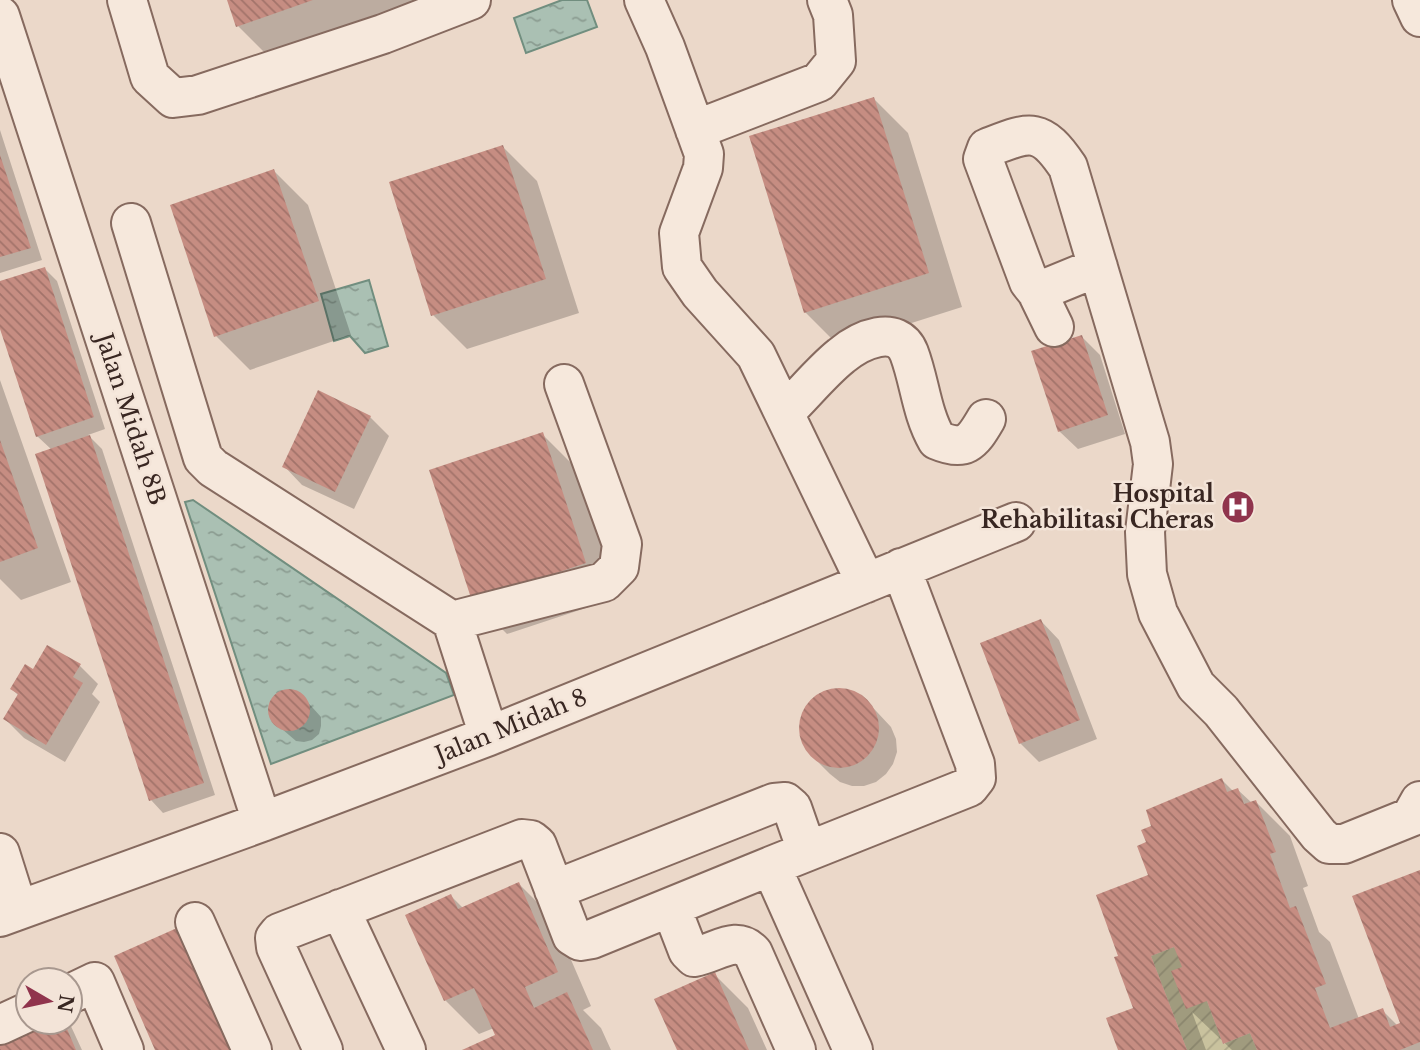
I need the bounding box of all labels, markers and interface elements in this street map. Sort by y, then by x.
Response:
street label: Jalan Midah 8B [89,327,172,508]
place label: Hospital Rehabilitasi Cheras [981,480,1214,534]
hospital icon: Hospital Rehabilitasi Cheras [1219,488,1257,526]
street label: Jalan Midah 8 [428,683,591,770]
north arrow [14,966,84,1036]
text: N [53,993,78,1014]

